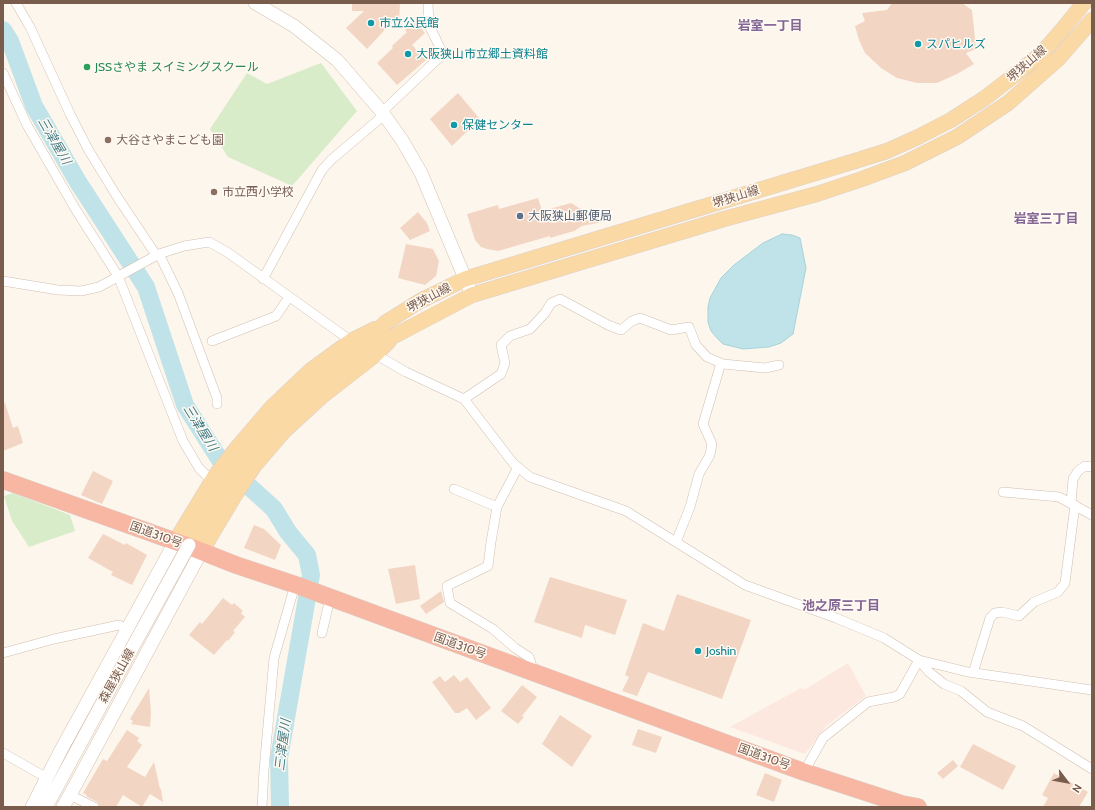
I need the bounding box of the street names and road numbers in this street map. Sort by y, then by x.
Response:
street label: 堺狭山線 [1004,43,1050,85]
street label: 堺狭山線 [711,183,761,211]
street label: 堺狭山線 [404,280,454,316]
street label: 国道310号 [128,519,184,551]
street label: 国道310号 [432,630,488,662]
street label: 森屋狭山線 [96,646,138,706]
street label: 国道310号 [736,741,792,773]

